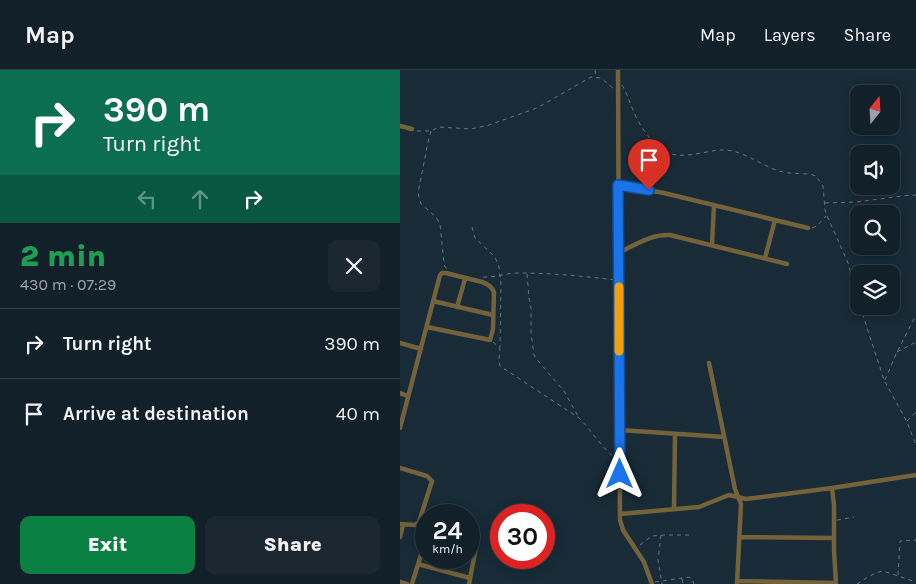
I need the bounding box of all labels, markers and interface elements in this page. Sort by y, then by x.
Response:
text: Map [25,21,75,49]
text: Map [700,24,736,46]
text: Layers [764,24,816,46]
text: Share [844,24,891,46]
north arrow [850,85,900,135]
map controls [850,85,900,315]
text: 390 m [103,89,210,130]
icon: right [20,90,85,155]
text: Turn right [103,131,201,157]
pin [628,139,670,190]
button: sound [850,145,900,195]
icon: arrive [635,146,663,174]
icon: left [133,185,161,213]
icon: ahead [186,185,214,213]
icon: right [239,185,267,213]
button: search [850,205,900,255]
text: 2 min [20,238,106,274]
button: close [328,240,380,292]
button: layers [850,265,900,315]
text: 430 m · 07:29 [20,275,116,294]
icon: right [20,330,48,358]
text: Turn right [63,333,152,355]
text: 390 m [324,333,380,355]
icon: arrive [20,400,48,428]
text: Arrive at destination [63,403,249,425]
text: 40 m [336,403,380,425]
position arrow [593,447,645,499]
speed limit sign: 30 [490,504,555,569]
button: Exit [20,516,195,574]
button: Share [205,516,380,574]
text: 24 [432,516,463,545]
text: km/h [432,542,463,556]

